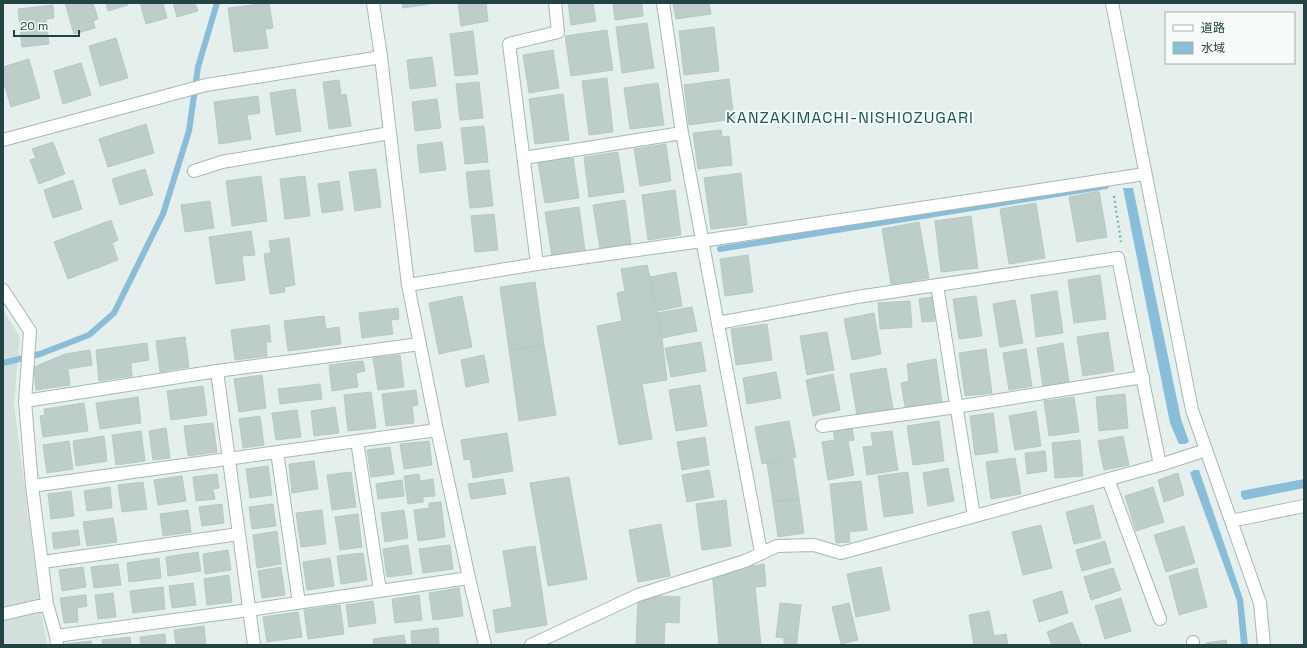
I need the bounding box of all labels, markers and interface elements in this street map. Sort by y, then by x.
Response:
scale bar [14,12,79,38]
legend [1165,12,1295,64]
text: 20 m [20,18,48,34]
text: 道路 [1201,20,1225,36]
text: 水域 [1201,40,1225,56]
district label: KANZAKIMACHI-NISHIOZUGARI [726,107,974,128]

